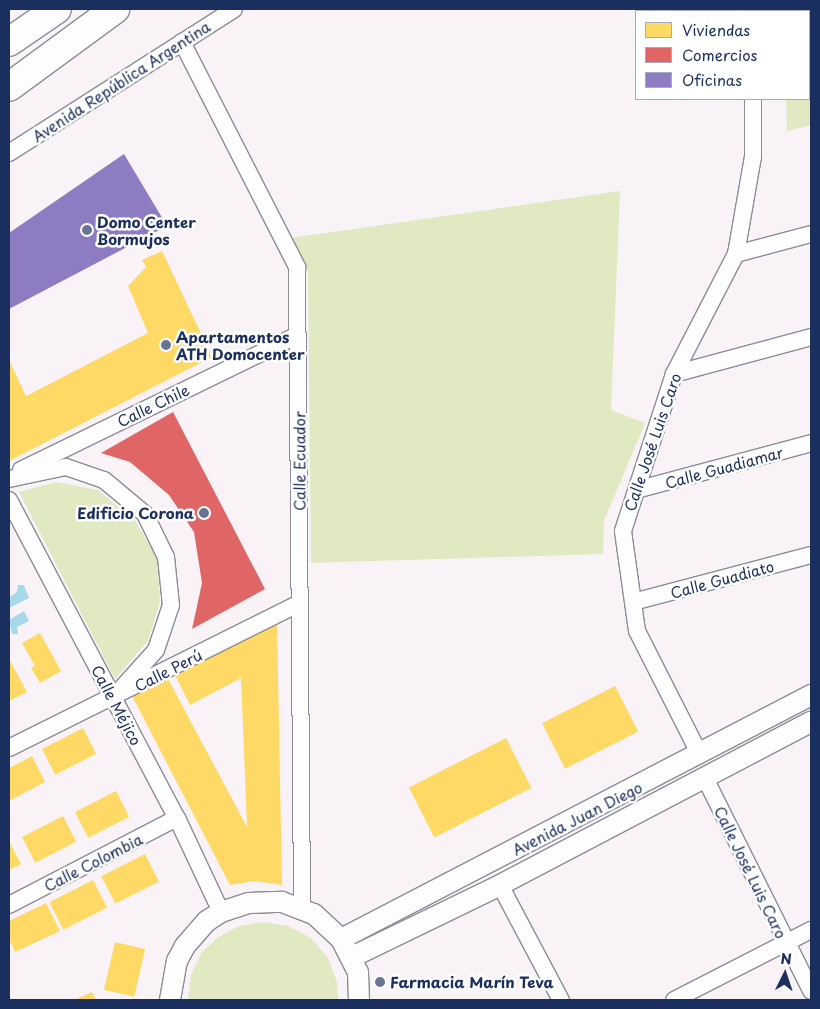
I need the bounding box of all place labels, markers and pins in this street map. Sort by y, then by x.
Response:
place label: Domo Center Bormujos [97,212,197,247]
marker: Domo Center Bormujos [81,224,93,236]
place label: Apartamentos ATH Domocenter [176,327,306,362]
marker: Apartamentos ATH Domocenter [160,339,172,351]
place label: Edificio Corona [77,504,194,522]
marker: Edificio Corona [198,507,210,519]
place label: Farmacia Marín Teva [390,973,554,991]
marker: Farmacia Marín Teva [374,976,386,988]

